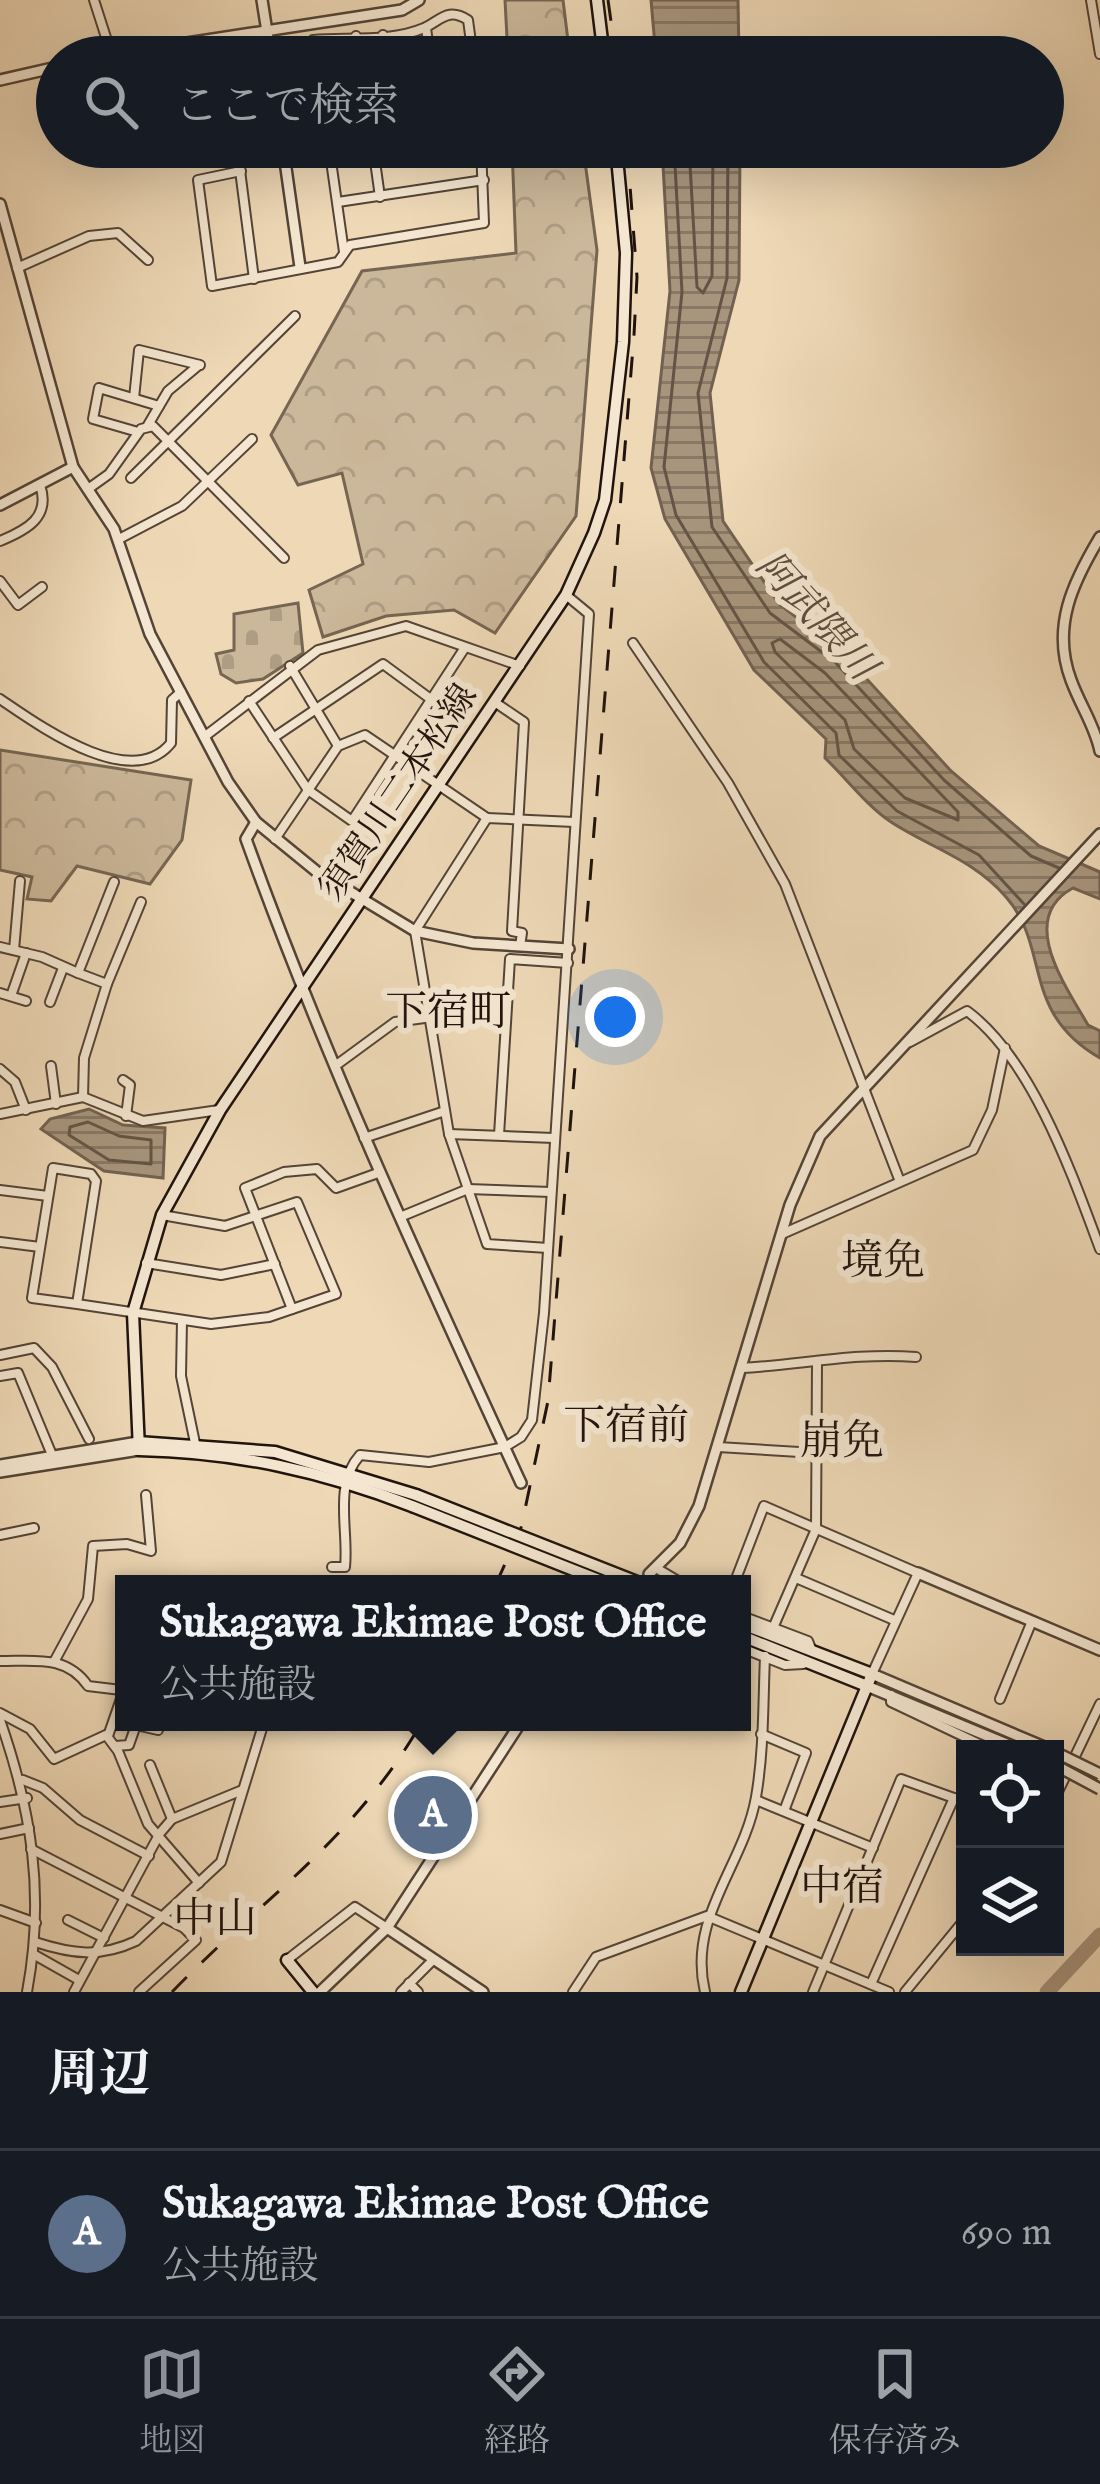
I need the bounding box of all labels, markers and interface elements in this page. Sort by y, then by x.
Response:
search box [36,36,1064,168]
icon: search [78,69,144,135]
text: ここで検索 [174,79,399,136]
water label: 阿武隈川 [745,543,888,694]
street label: 須賀川二本松線 [309,676,489,910]
district label: 下宿町 [385,987,511,1040]
your location [585,987,645,1047]
district label: 境免 [841,1236,925,1289]
district label: 下宿前 [563,1401,689,1454]
district label: 崩免 [800,1416,884,1469]
popup [115,1575,751,1731]
text: Sukagawa Ekimae Post Office [160,1595,706,1652]
text: 公共施設 [160,1662,316,1711]
map controls [956,1740,1064,1956]
button: locate [956,1740,1064,1848]
pin: A [394,1770,472,1860]
button: layers [956,1848,1064,1956]
district label: 中宿 [800,1862,884,1915]
district label: 中山 [173,1894,257,1947]
text: 周辺 [48,2044,150,2109]
text: Sukagawa Ekimae Post Office [162,2176,709,2233]
text: A [74,2209,100,2258]
text: 690 m [961,2209,1052,2258]
text: 公共施設 [162,2243,318,2292]
tab: 地図 [139,2341,205,2463]
tab: 経路 [484,2341,550,2463]
tab: 保存済み [829,2341,961,2463]

